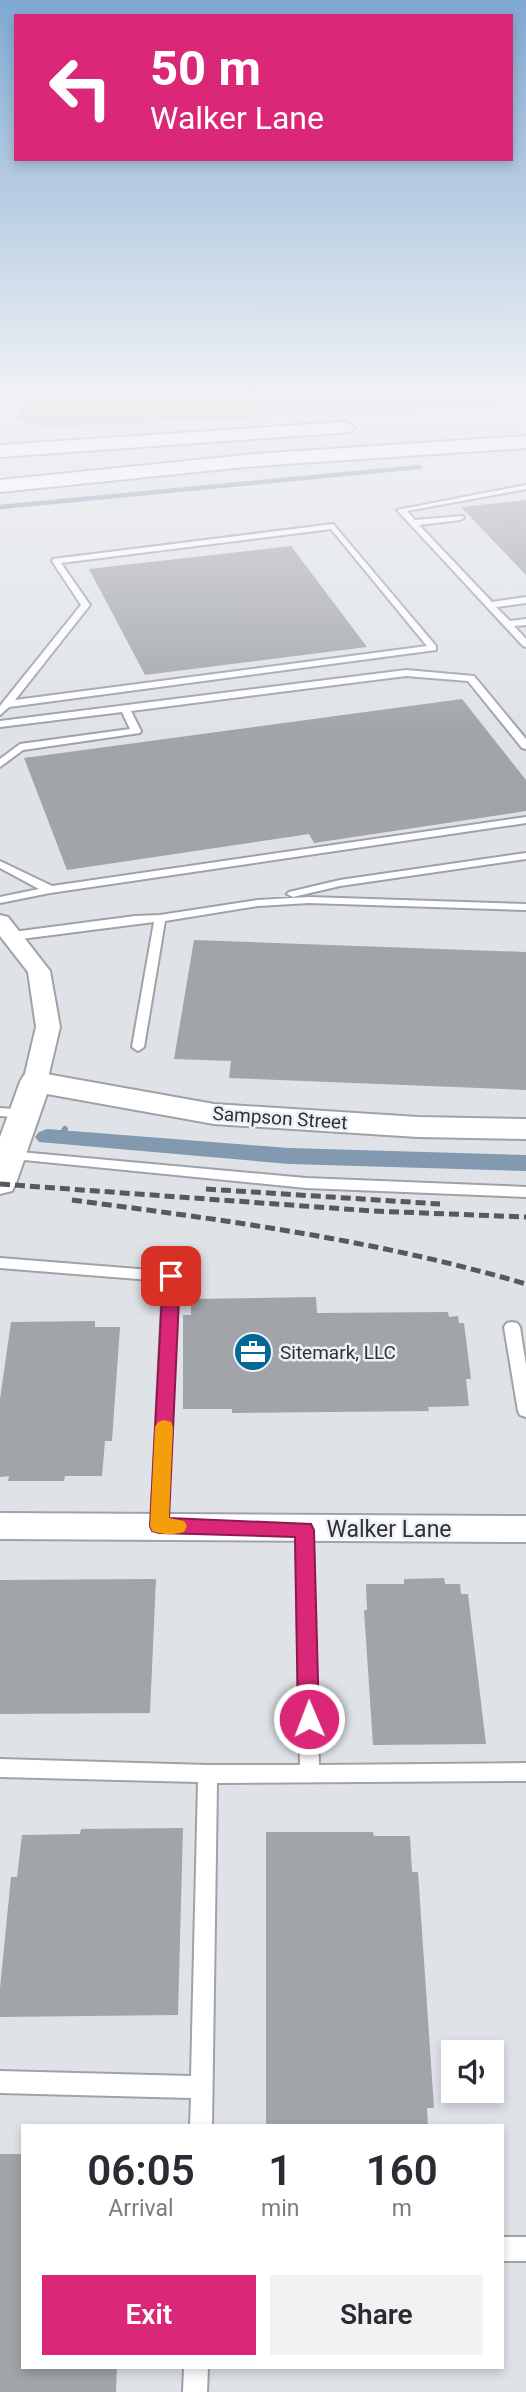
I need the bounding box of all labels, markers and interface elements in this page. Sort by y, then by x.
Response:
text: 50 m [150,40,261,97]
icon: left [35,42,126,133]
text: Walker Lane [150,99,324,137]
street label: Sampson Street [212,1102,348,1134]
pin [141,1246,201,1306]
icon: arrive [152,1257,190,1295]
office icon: Sitemark, LLC [232,1331,274,1373]
place label: Sitemark, LLC [280,1341,396,1364]
street label: Walker Lane [326,1516,452,1543]
position arrow [272,1682,346,1756]
map controls [441,2040,504,2103]
button: sound [441,2040,504,2103]
text: 06:05 [87,2146,195,2195]
text: 1 [268,2146,292,2195]
text: 160 [366,2146,438,2195]
text: Arrival [108,2195,174,2222]
text: min [261,2195,299,2222]
text: m [392,2195,412,2222]
button: Exit [42,2275,256,2355]
button: Share [270,2275,483,2355]

